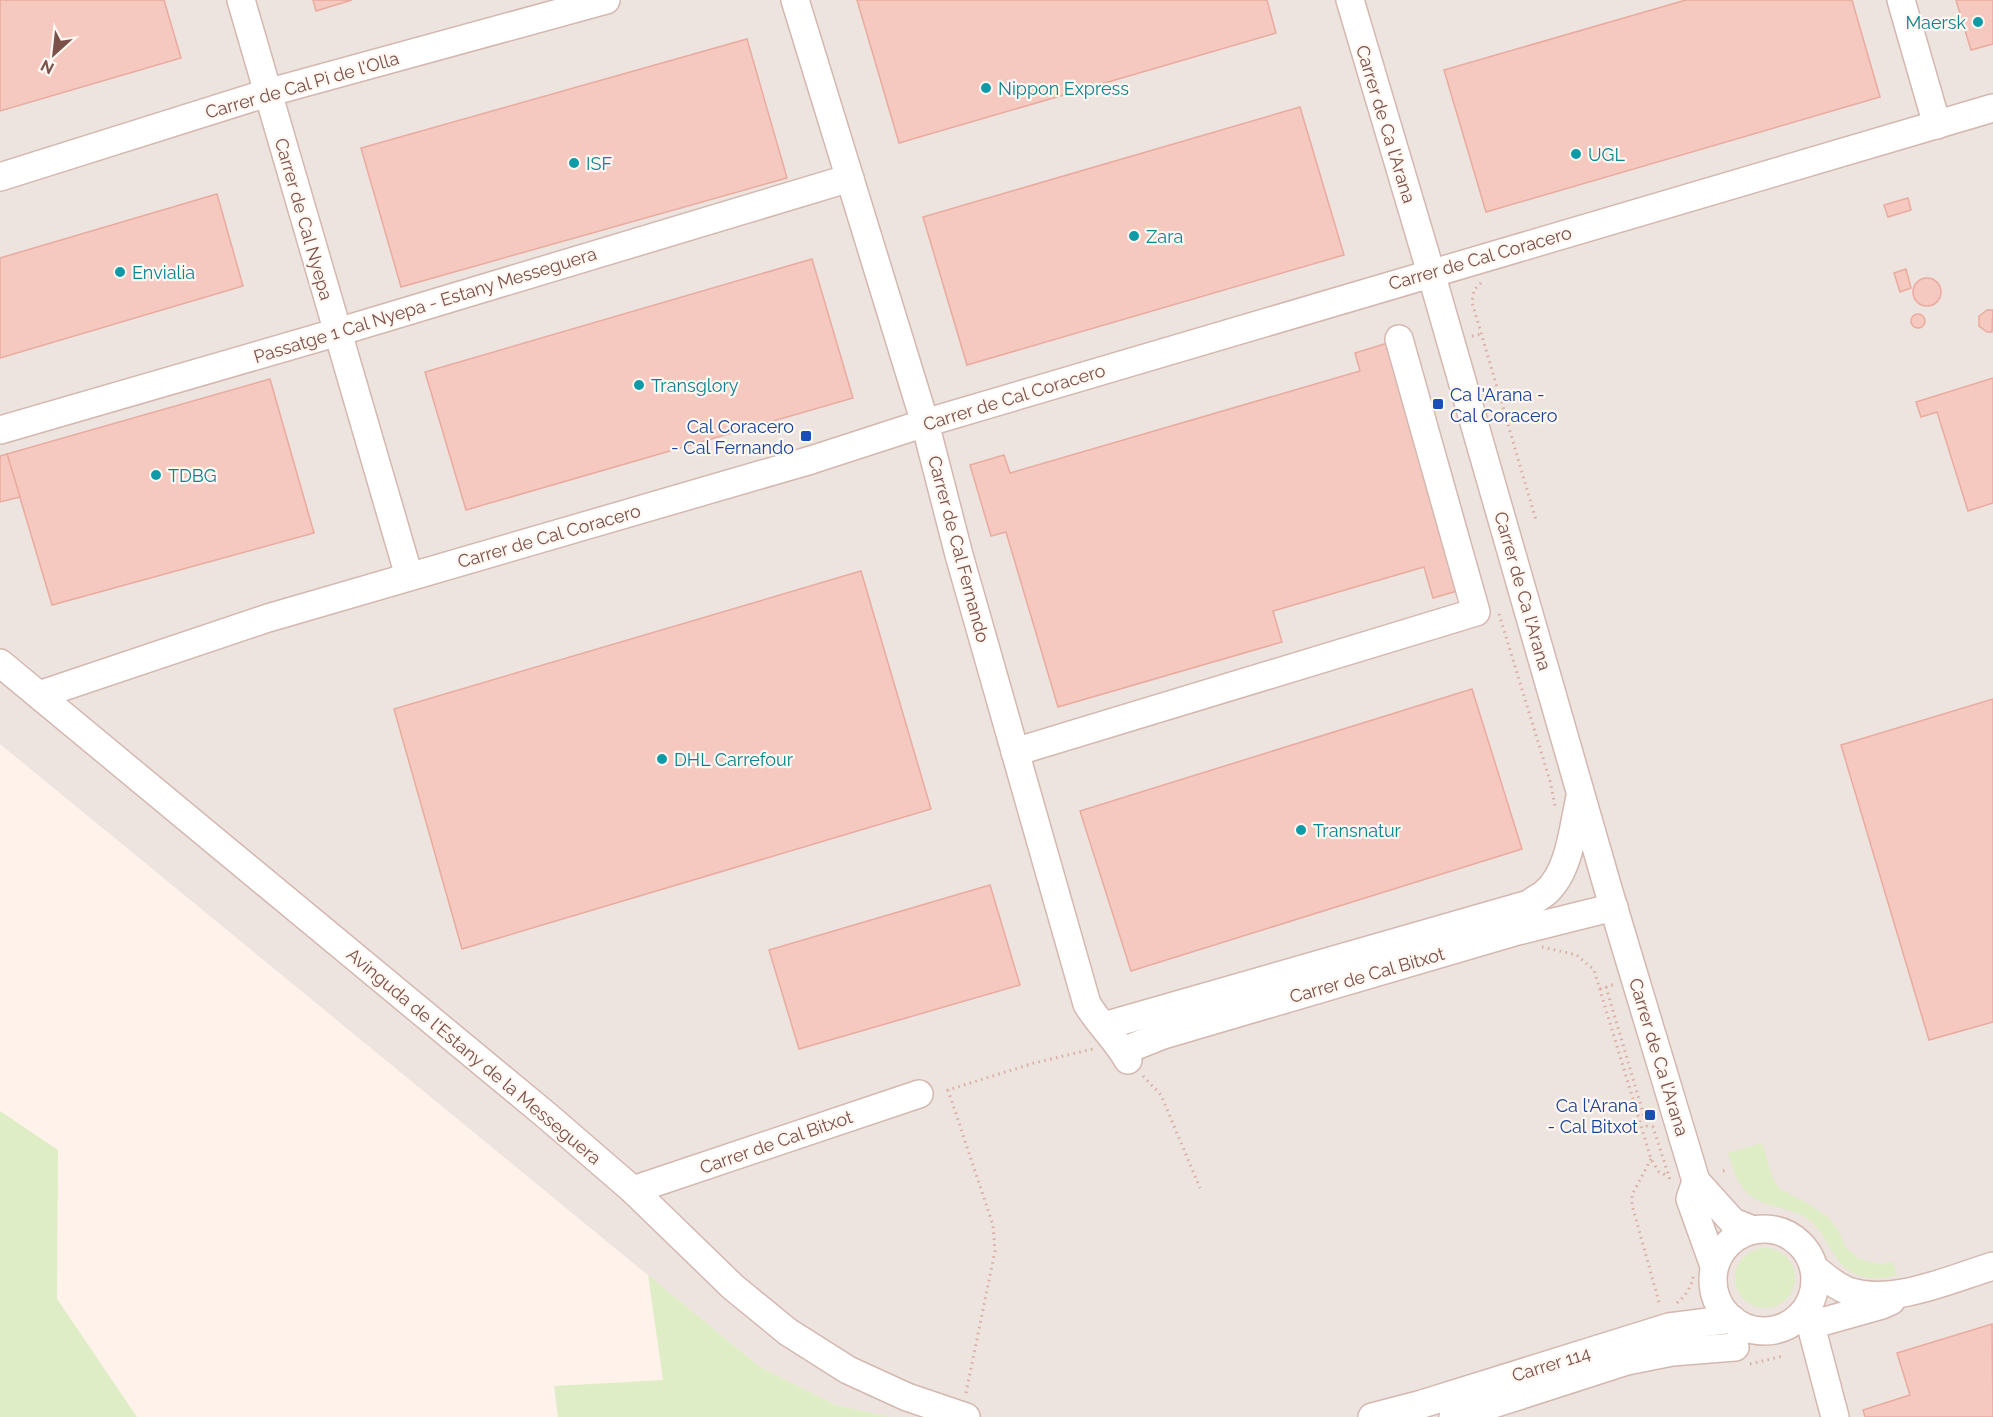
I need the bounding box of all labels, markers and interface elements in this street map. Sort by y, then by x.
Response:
place label: Maersk [1905,12,1966,33]
marker: Maersk [1971,15,1985,29]
north arrow [24,24,84,84]
street label: Carrer de Ca l'Arana [1352,42,1420,206]
street label: Carrer de Cal Pi de l'Olla [203,47,401,123]
text: N [38,56,57,78]
place label: Nippon Express [998,78,1129,99]
marker: Nippon Express [979,81,993,95]
street label: Carrer de Cal Nyepa [271,135,337,303]
place label: UGL [1588,144,1625,165]
marker: UGL [1569,147,1583,161]
place label: ISF [586,153,612,174]
marker: ISF [567,156,581,170]
street label: Carrer de Cal Coracero [1386,222,1574,294]
place label: Zara [1146,226,1183,247]
marker: Zara [1127,229,1141,243]
street label: Passatge 1 Cal Nyepa - Estany Messeguera [251,243,599,367]
place label: Envialia [132,262,195,283]
marker: Envialia [113,265,127,279]
street label: Carrer de Cal Coracero [920,359,1108,435]
place label: Transglory [651,375,739,396]
marker: Transglory [632,378,646,392]
place label: Ca l'Arana - Cal Coracero [1450,384,1558,426]
marker: Ca l'Arana - Cal Coracero [1431,397,1445,411]
place label: Cal Coracero - Cal Fernando [671,416,794,458]
marker: Cal Coracero - Cal Fernando [799,429,813,443]
street label: Carrer de Cal Fernando [924,453,994,645]
place label: TDBG [168,465,217,486]
marker: TDBG [149,468,163,482]
street label: Carrer de Cal Coracero [455,500,643,572]
street label: Carrer de Ca l'Arana [1490,509,1556,673]
place label: DHL Carrefour [674,749,794,770]
marker: DHL Carrefour [655,752,669,766]
place label: Transnatur [1313,820,1402,841]
marker: Transnatur [1294,823,1308,837]
street label: Avinguda de l'Estany de la Messeguera [343,943,605,1169]
street label: Carrer de Cal Bitxot [1287,943,1447,1007]
street label: Carrer de Ca l'Arana [1625,975,1693,1139]
place label: Ca l'Arana - Cal Bitxot [1548,1095,1638,1137]
street label: Carrer de Cal Bitxot [697,1106,855,1178]
marker: Ca l'Arana - Cal Bitxot [1643,1108,1657,1122]
street label: Carrer 114 [1509,1342,1593,1386]

